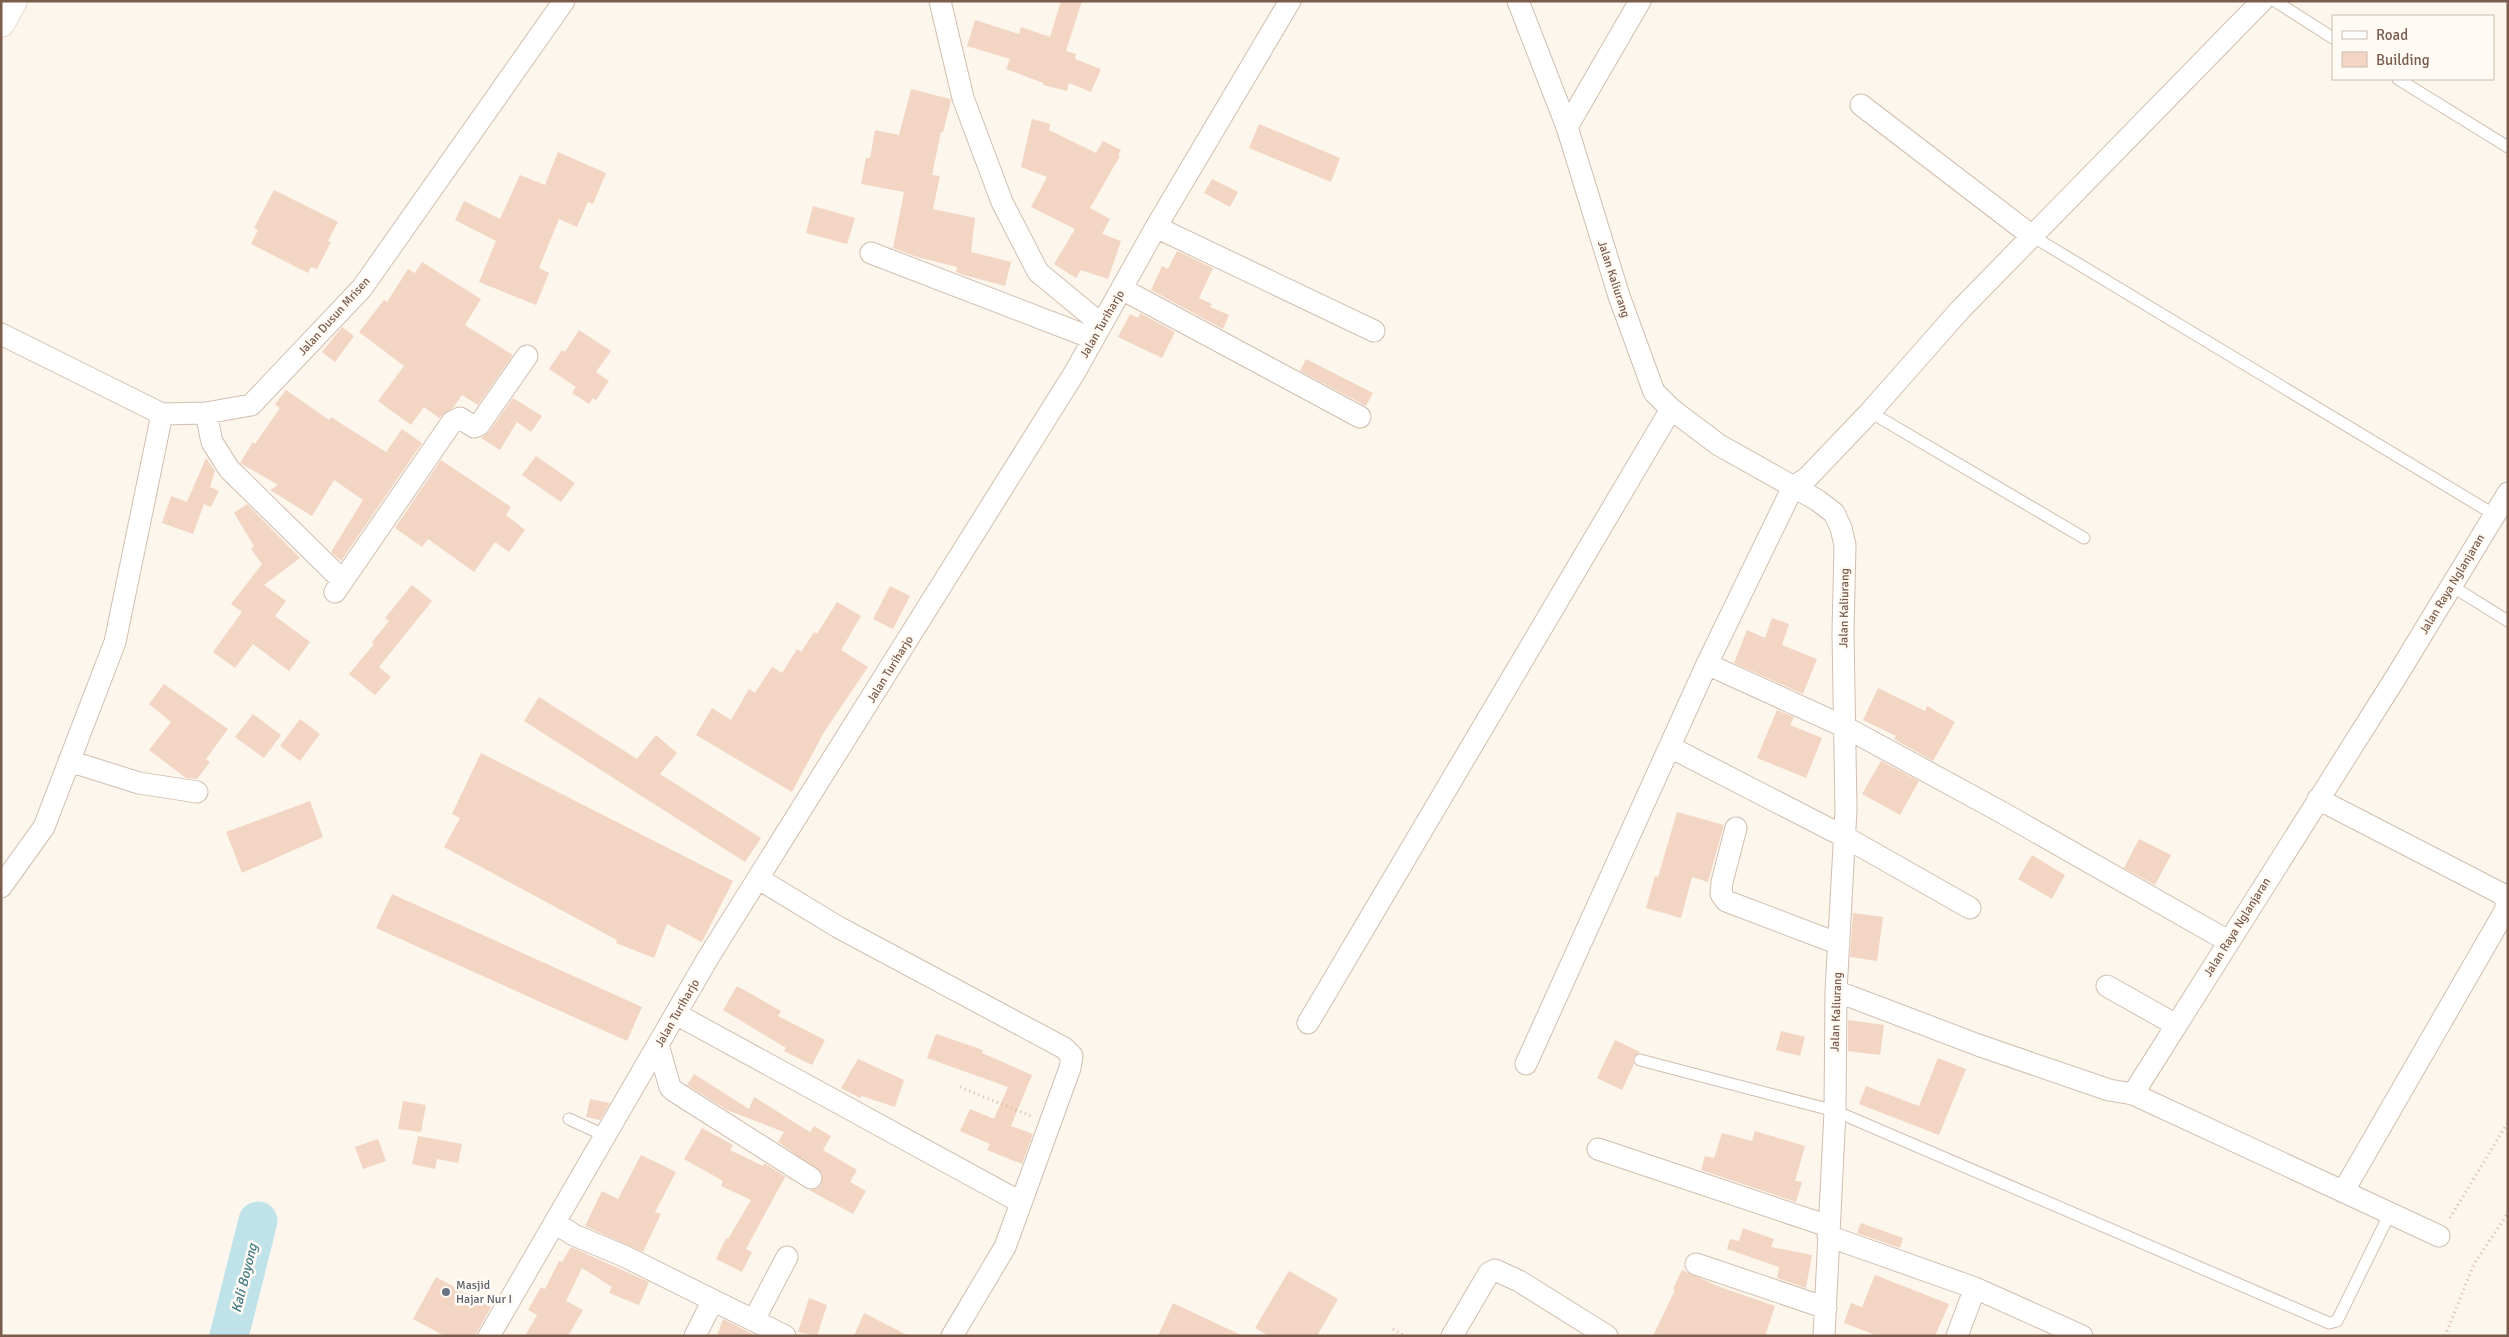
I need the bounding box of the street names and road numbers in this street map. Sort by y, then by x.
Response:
street label: Jalan Kaliurang [1594,239,1633,319]
street label: Jalan Dusun Mrisen [295,274,374,359]
street label: Jalan Turiharjo [1077,288,1128,361]
street label: Jalan Raya Nglanjaran [2417,531,2488,637]
street label: Jalan Kaliurang [1836,568,1853,648]
street label: Jalan Turiharjo [864,633,917,706]
street label: Jalan Raya Nglanjaran [2201,875,2274,980]
street label: Jalan Kaliurang [1828,972,1845,1052]
street label: Jalan Turiharjo [652,977,703,1050]

